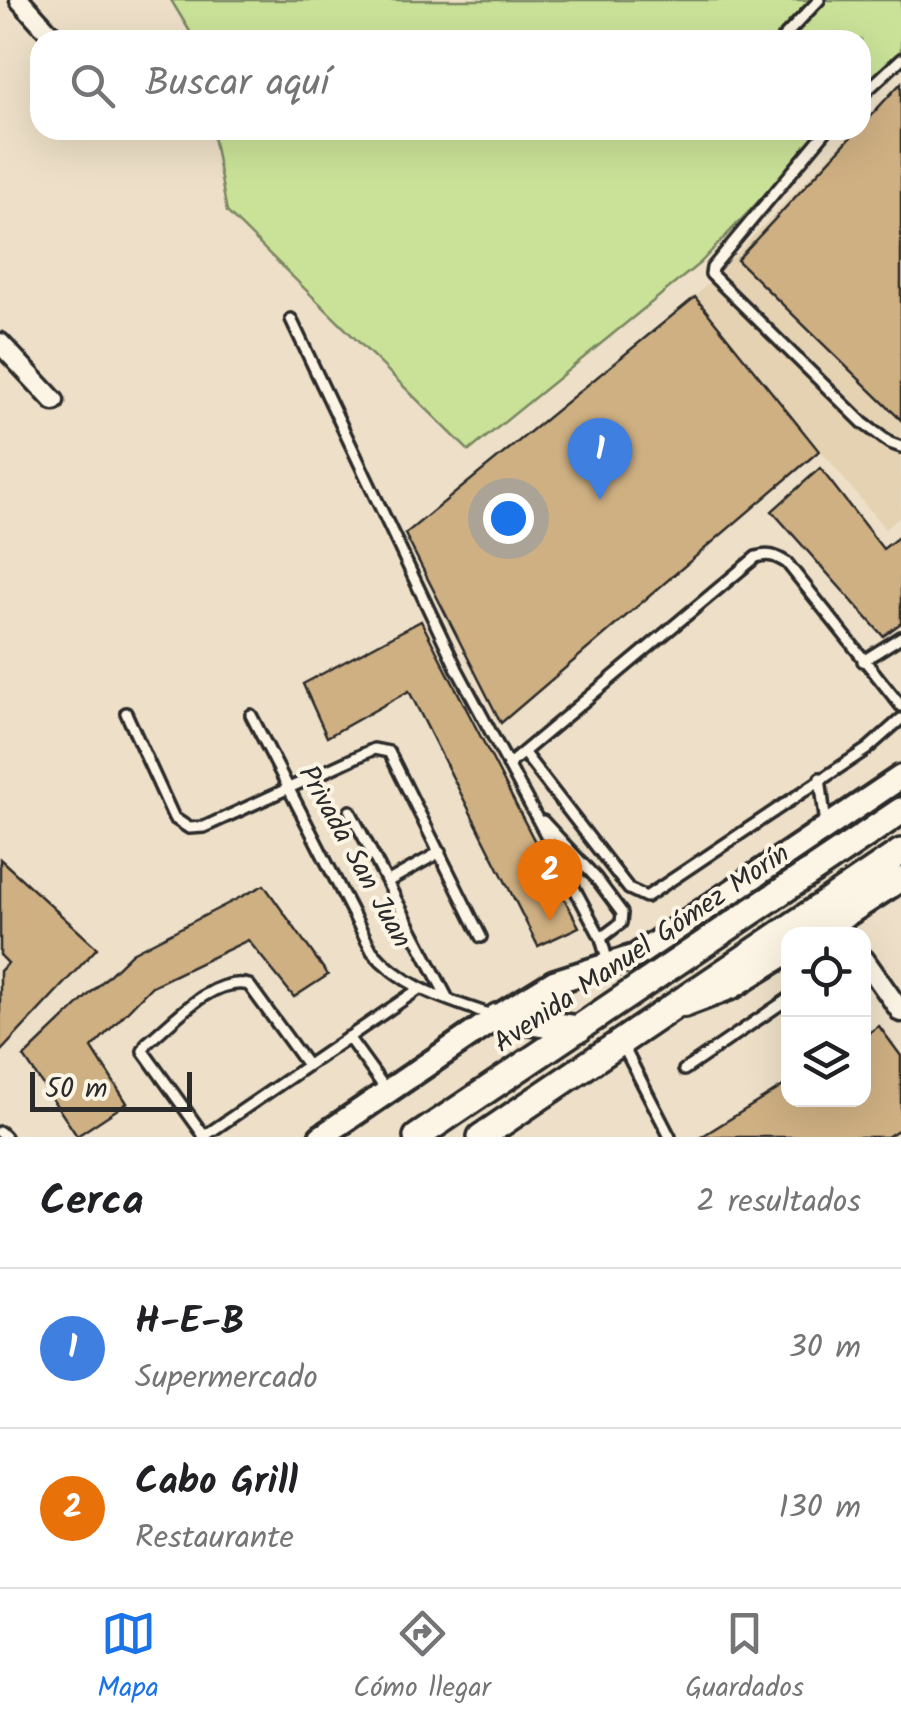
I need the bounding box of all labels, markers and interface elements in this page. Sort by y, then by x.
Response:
search box [30,30,871,140]
text: Buscar aquí [145,55,329,115]
icon: search [65,58,120,113]
pin: 1 [568,418,632,500]
your location [483,493,534,544]
street label: Privada San Juan [285,757,423,957]
street label: Avenida Manuel Gómez Morín [485,833,799,1065]
pin: 2 [518,838,582,921]
map controls [781,927,871,1107]
button: locate [781,927,871,1017]
button: layers [781,1017,871,1107]
scale bar [30,1067,192,1112]
text: 50 m [45,1067,108,1112]
text: Cerca [40,1169,144,1236]
text: 2 resultados [696,1177,861,1228]
text: H-E-B [135,1293,245,1353]
text: 1 [68,1323,77,1374]
text: 30 m [788,1323,861,1374]
text: Supermercado [135,1353,318,1404]
text: Cabo Grill [135,1453,298,1513]
text: 2 [63,1483,82,1534]
text: 130 m [778,1483,861,1534]
text: Restaurante [135,1513,294,1564]
tab: Mapa [97,1606,159,1711]
tab: Cómo llegar [353,1606,491,1711]
tab: Guardados [685,1606,804,1711]

